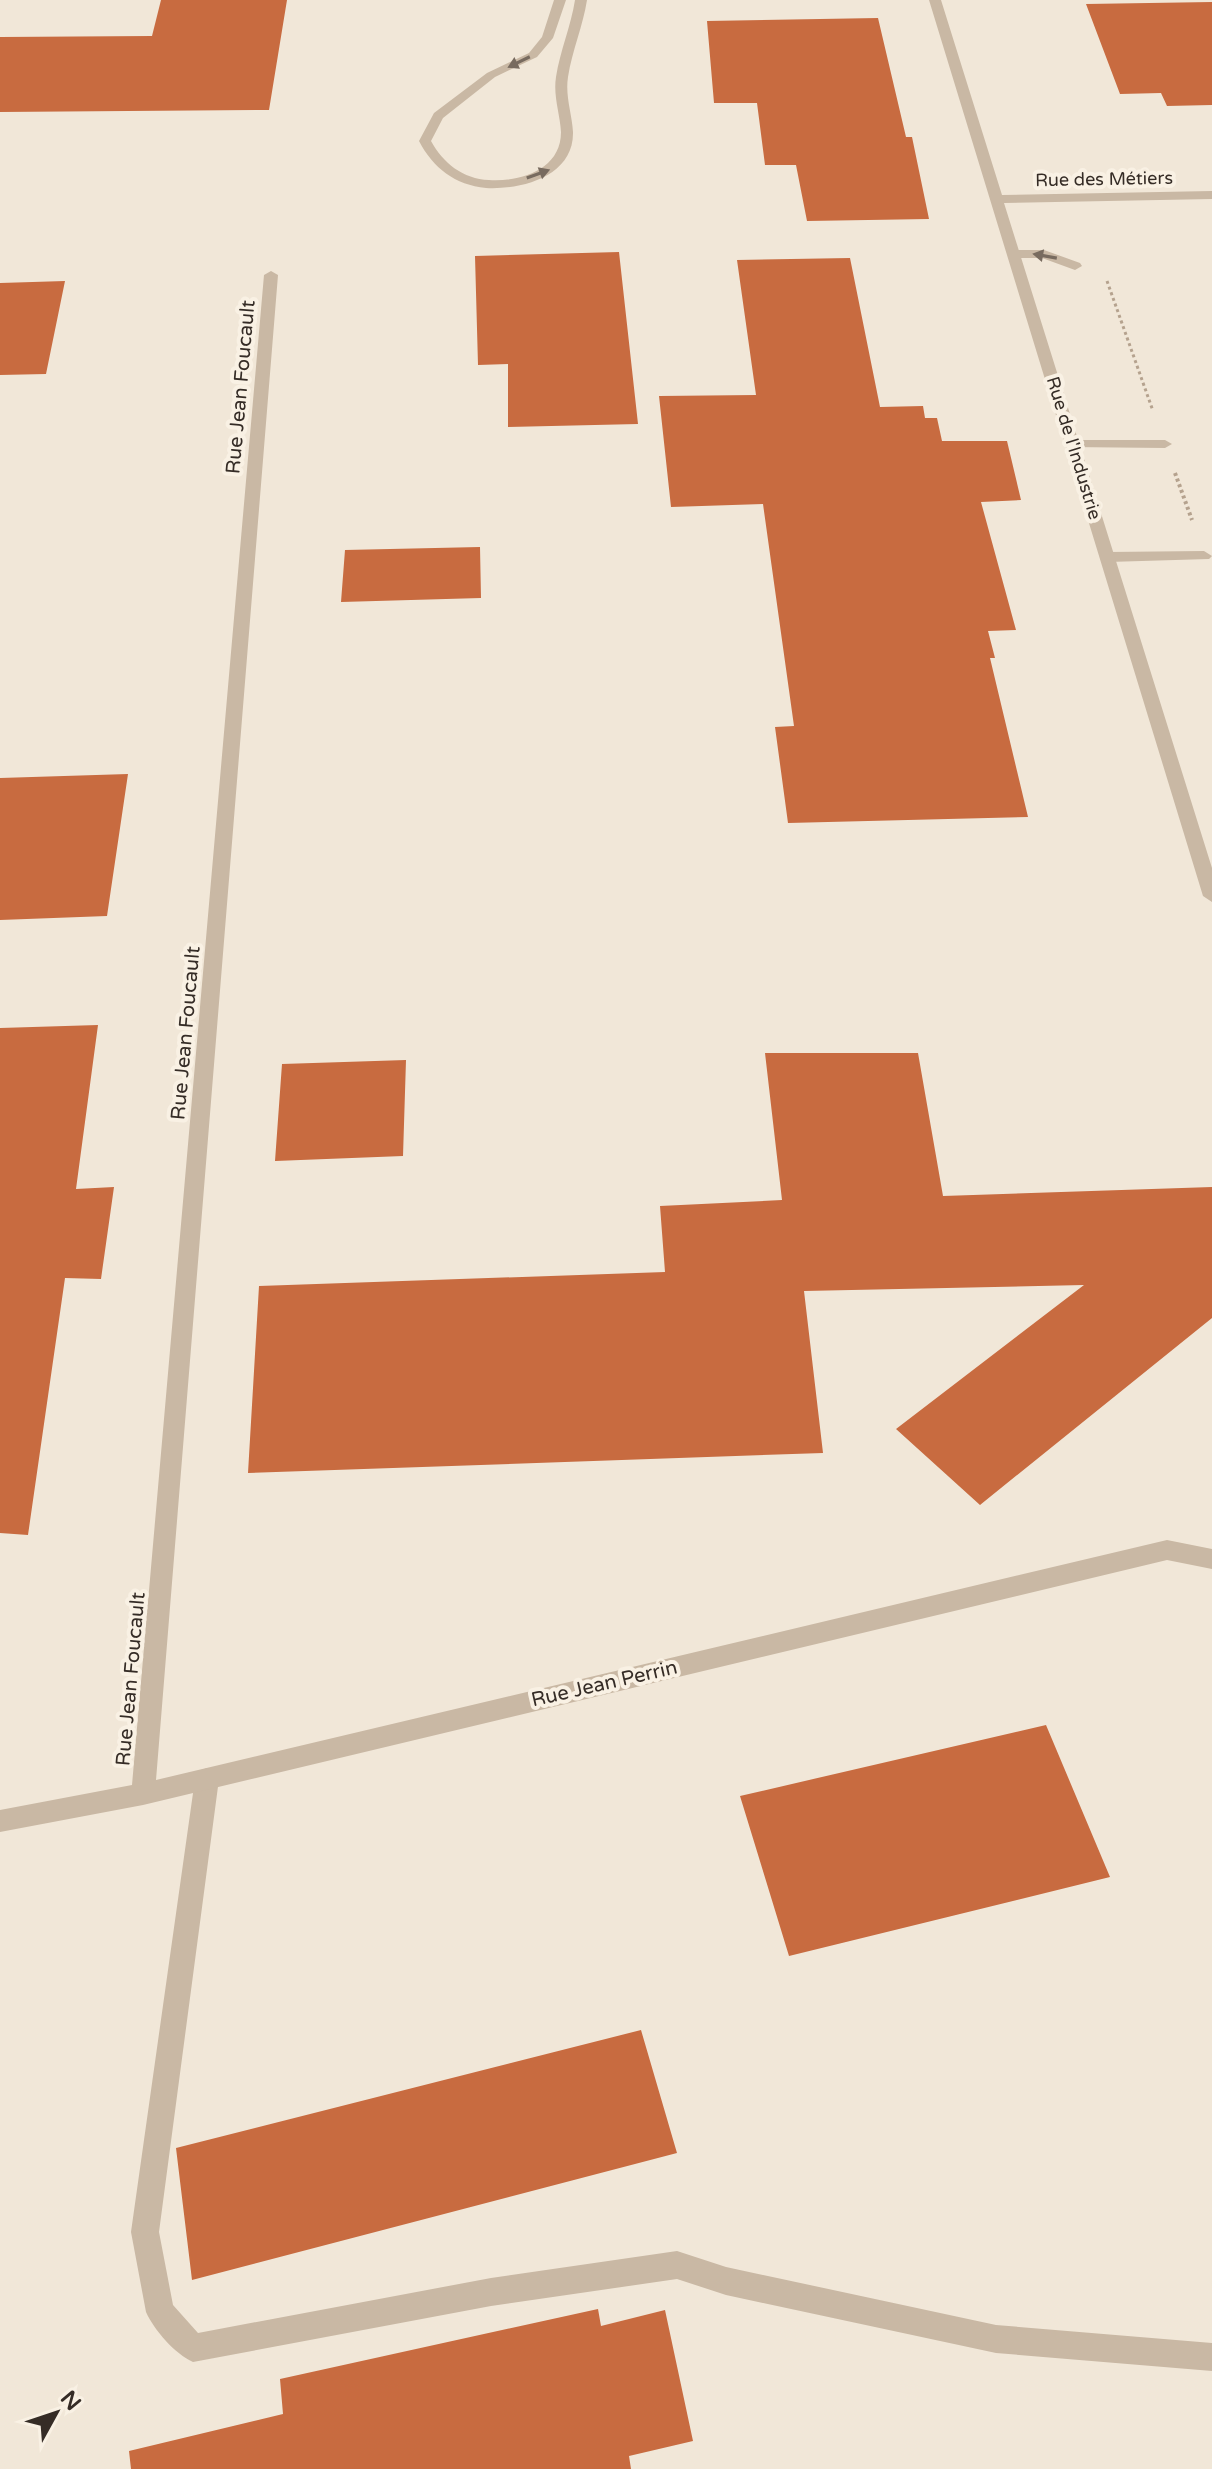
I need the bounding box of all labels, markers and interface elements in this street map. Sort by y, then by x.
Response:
one-way arrow [507,55,530,69]
one-way arrow [526,167,550,180]
street label: Rue des Métiers [1035,167,1173,191]
one-way arrow [1032,249,1057,261]
street label: Rue Jean Foucault [221,299,261,475]
street label: Rue de l'Industrie [1042,374,1106,522]
street label: Rue Jean Foucault [166,945,206,1121]
street label: Rue Jean Foucault [111,1591,151,1767]
street label: Rue Jean Perrin [529,1656,680,1712]
north arrow [16,2373,96,2453]
text: N [55,2386,86,2416]

